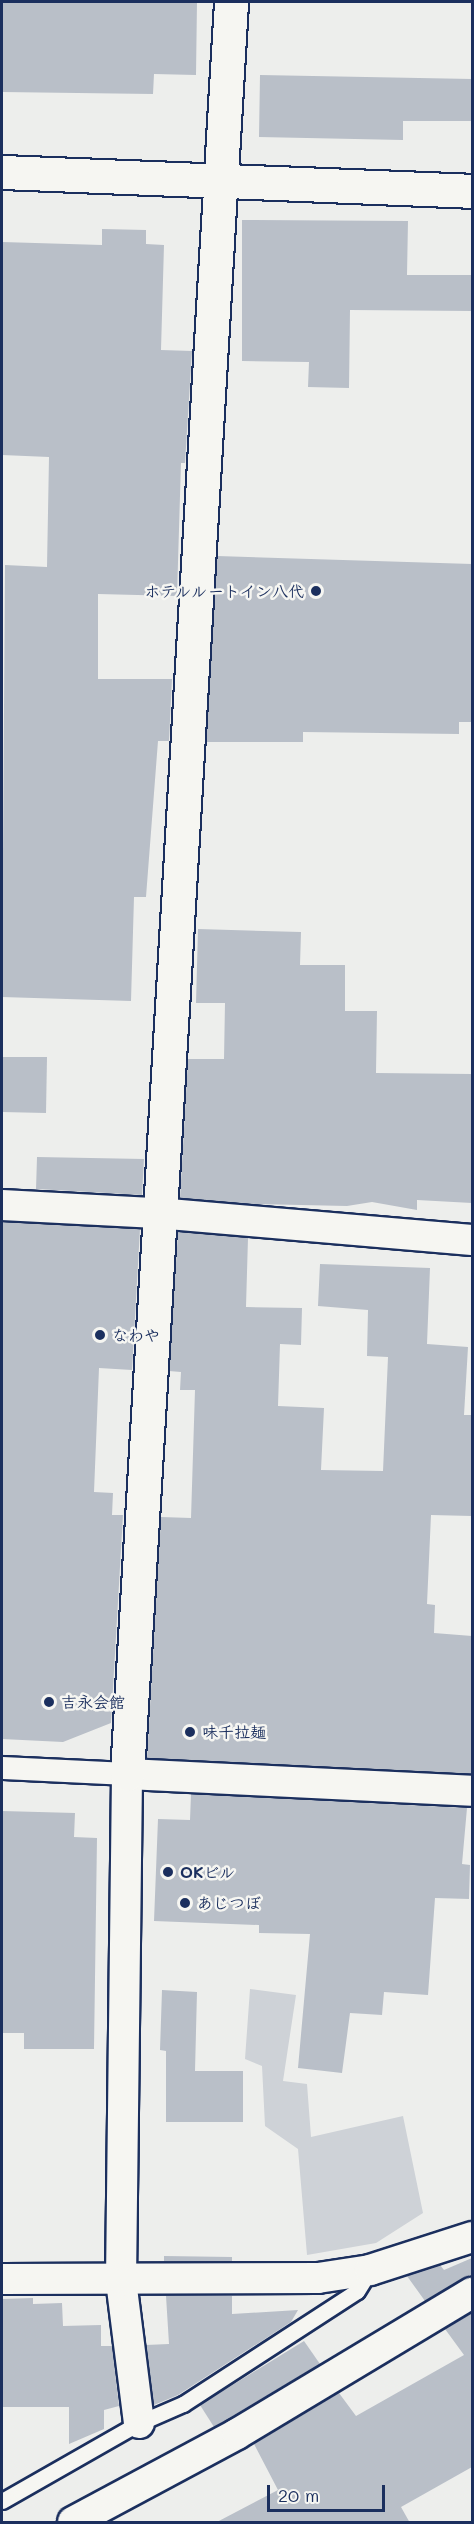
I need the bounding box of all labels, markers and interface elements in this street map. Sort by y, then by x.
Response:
place label: ホテルルートイン八代 [143,581,304,601]
marker: ホテルルートイン八代 [309,584,323,598]
place label: なわや [112,1325,160,1345]
marker: なわや [93,1328,107,1342]
place label: 吉永会館 [61,1692,125,1712]
marker: 吉永会館 [42,1695,56,1709]
place label: 味千拉麺 [202,1722,266,1742]
marker: 味千拉麺 [183,1725,197,1739]
place label: OKビル [180,1862,236,1882]
marker: OKビル [161,1865,175,1879]
place label: あじつぼ [197,1893,261,1913]
marker: あじつぼ [178,1896,192,1910]
scale bar [270,2473,388,2511]
text: 20 m [278,2483,319,2507]

